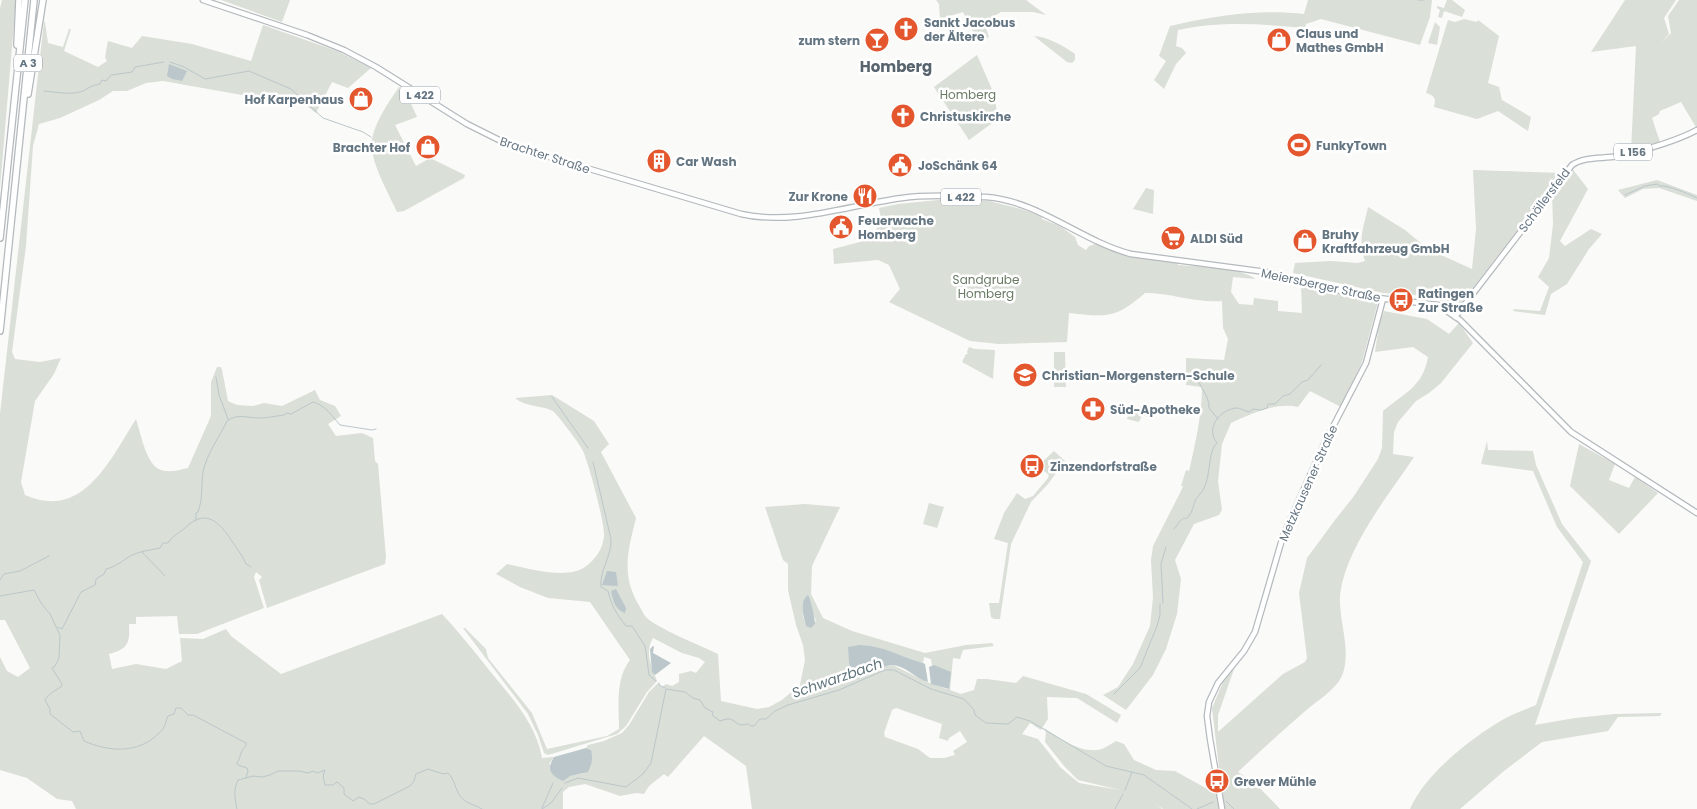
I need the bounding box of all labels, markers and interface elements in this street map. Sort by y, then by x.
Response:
place label: Sankt Jacobus der Ältere [924,14,1016,45]
church icon: Sankt Jacobus der Ältere [893,16,919,42]
place label: Claus und Mathes GmbH [1296,25,1384,56]
bar icon: zum stern [864,27,890,53]
shop icon: Claus und Mathes GmbH [1266,27,1292,53]
place label: zum stern [799,32,860,49]
road number: A 3 [14,54,42,72]
district label: Homberg [860,56,932,77]
shop icon: Hof Karpenhaus [348,86,374,112]
road number: L 422 [400,86,440,104]
park label: Homberg [940,86,996,103]
place label: Hof Karpenhaus [244,91,344,108]
church icon: Christuskirche [890,103,916,129]
place label: Christuskirche [920,108,1012,125]
street label: Brachter Straße [498,132,592,178]
sports icon: FunkyTown [1286,132,1312,158]
shop icon: Brachter Hof [415,134,441,160]
place label: FunkyTown [1316,137,1387,154]
place label: Brachter Hof [333,139,411,156]
road number: L 156 [1614,144,1652,160]
building icon: Car Wash [646,148,672,174]
public building icon: JoSchänk 64 [887,152,913,178]
place label: Car Wash [676,153,737,170]
place label: JoSchänk 64 [918,157,997,174]
street label: Schöllersfeld [1514,164,1574,236]
restaurant icon: Zur Krone [852,183,878,209]
place label: Zur Krone [788,188,849,205]
road number: L 422 [941,188,981,206]
place label: Feuerwache Homberg [858,212,934,243]
public building icon: Feuerwache Homberg [828,214,854,240]
supermarket icon: ALDI Süd [1160,225,1186,251]
place label: Bruhy Kraftfahrzeug GmbH [1322,226,1450,257]
shop icon: Bruhy Kraftfahrzeug GmbH [1292,228,1318,254]
place label: ALDI Süd [1190,230,1243,247]
street label: Meiersberger Straße [1260,264,1382,306]
park label: Sandgrube Homberg [953,271,1019,302]
place label: Ratingen Zur Straße [1418,285,1484,316]
bus stop icon: Ratingen Zur Straße [1388,287,1414,313]
school or university icon: Christian-Morgenstern-Schule [1012,362,1038,388]
place label: Christian-Morgenstern-Schule [1042,367,1235,384]
pharmacy icon: Süd-Apotheke [1080,396,1106,422]
place label: Süd-Apotheke [1110,401,1201,418]
street label: Metzkausener Straße [1275,422,1341,544]
bus stop icon: Zinzendorfstraße [1019,453,1045,479]
place label: Zinzendorfstraße [1050,458,1157,475]
water label: Schwarzbach [789,653,885,703]
bus stop icon: Grever Mühle [1204,768,1230,794]
place label: Grever Mühle [1234,773,1317,790]

